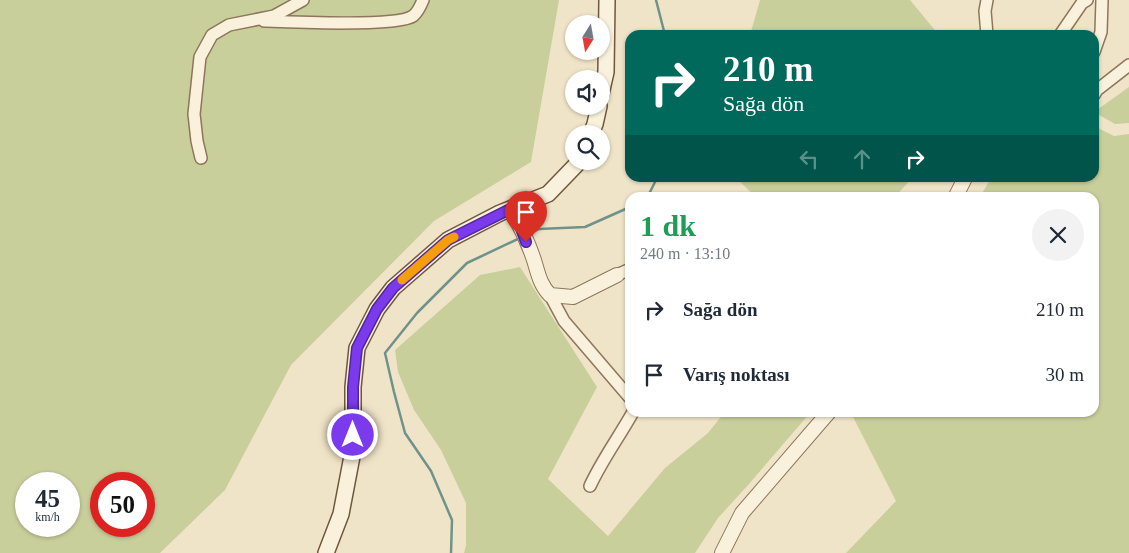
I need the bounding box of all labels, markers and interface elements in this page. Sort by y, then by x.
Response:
north arrow [565,15,610,60]
map controls [565,15,610,170]
icon: right [640,50,705,115]
text: 210 m [723,50,813,89]
button: sound [565,70,610,115]
text: Sağa dön [723,91,804,116]
button: search [565,125,610,170]
icon: left [795,145,823,173]
icon: ahead [848,145,876,173]
icon: right [901,145,929,173]
pin [505,191,547,242]
icon: arrive [512,198,540,226]
text: 1 dk [640,209,696,242]
button: close [1032,209,1084,261]
text: 240 m · 13:10 [640,245,730,262]
icon: right [640,296,668,324]
text: Sağa dön [683,299,757,320]
text: 210 m [1036,299,1084,320]
icon: arrive [640,361,668,389]
text: Varış noktası [683,364,789,385]
text: 30 m [1045,364,1084,385]
position arrow [326,408,378,460]
speed limit sign: 50 [90,472,155,537]
text: 45 [35,485,60,512]
text: km/h [35,510,60,524]

